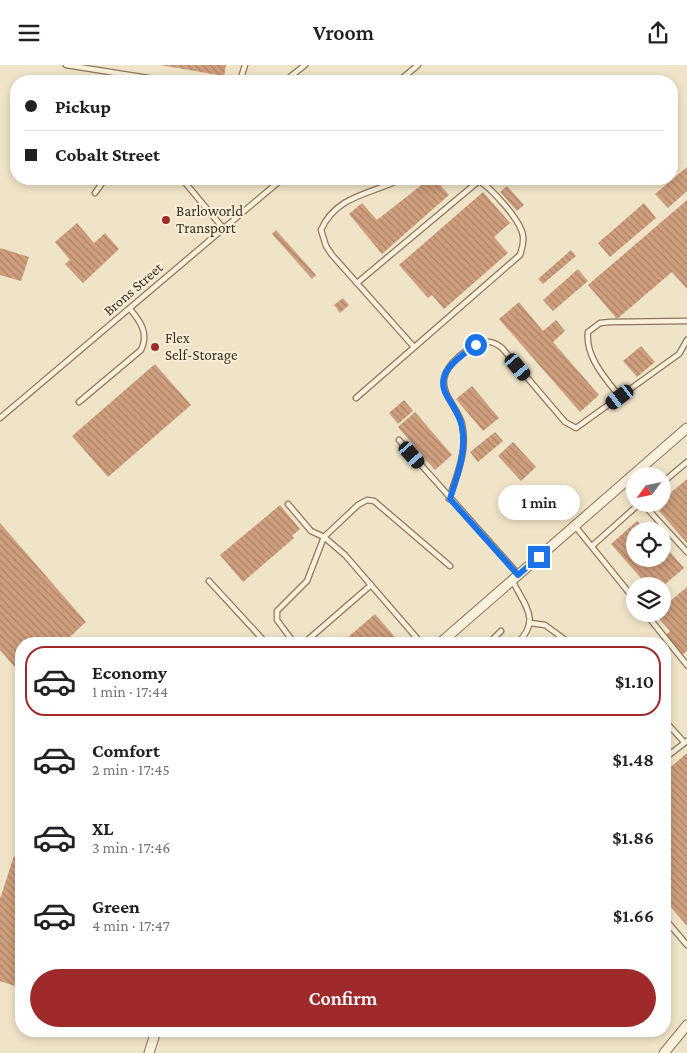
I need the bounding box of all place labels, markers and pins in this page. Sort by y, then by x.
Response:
place label: Barloworld Transport [176,203,243,237]
marker: Barloworld Transport [160,214,172,226]
place label: Flex Self-Storage [165,330,238,364]
marker: Flex Self-Storage [149,341,161,353]

